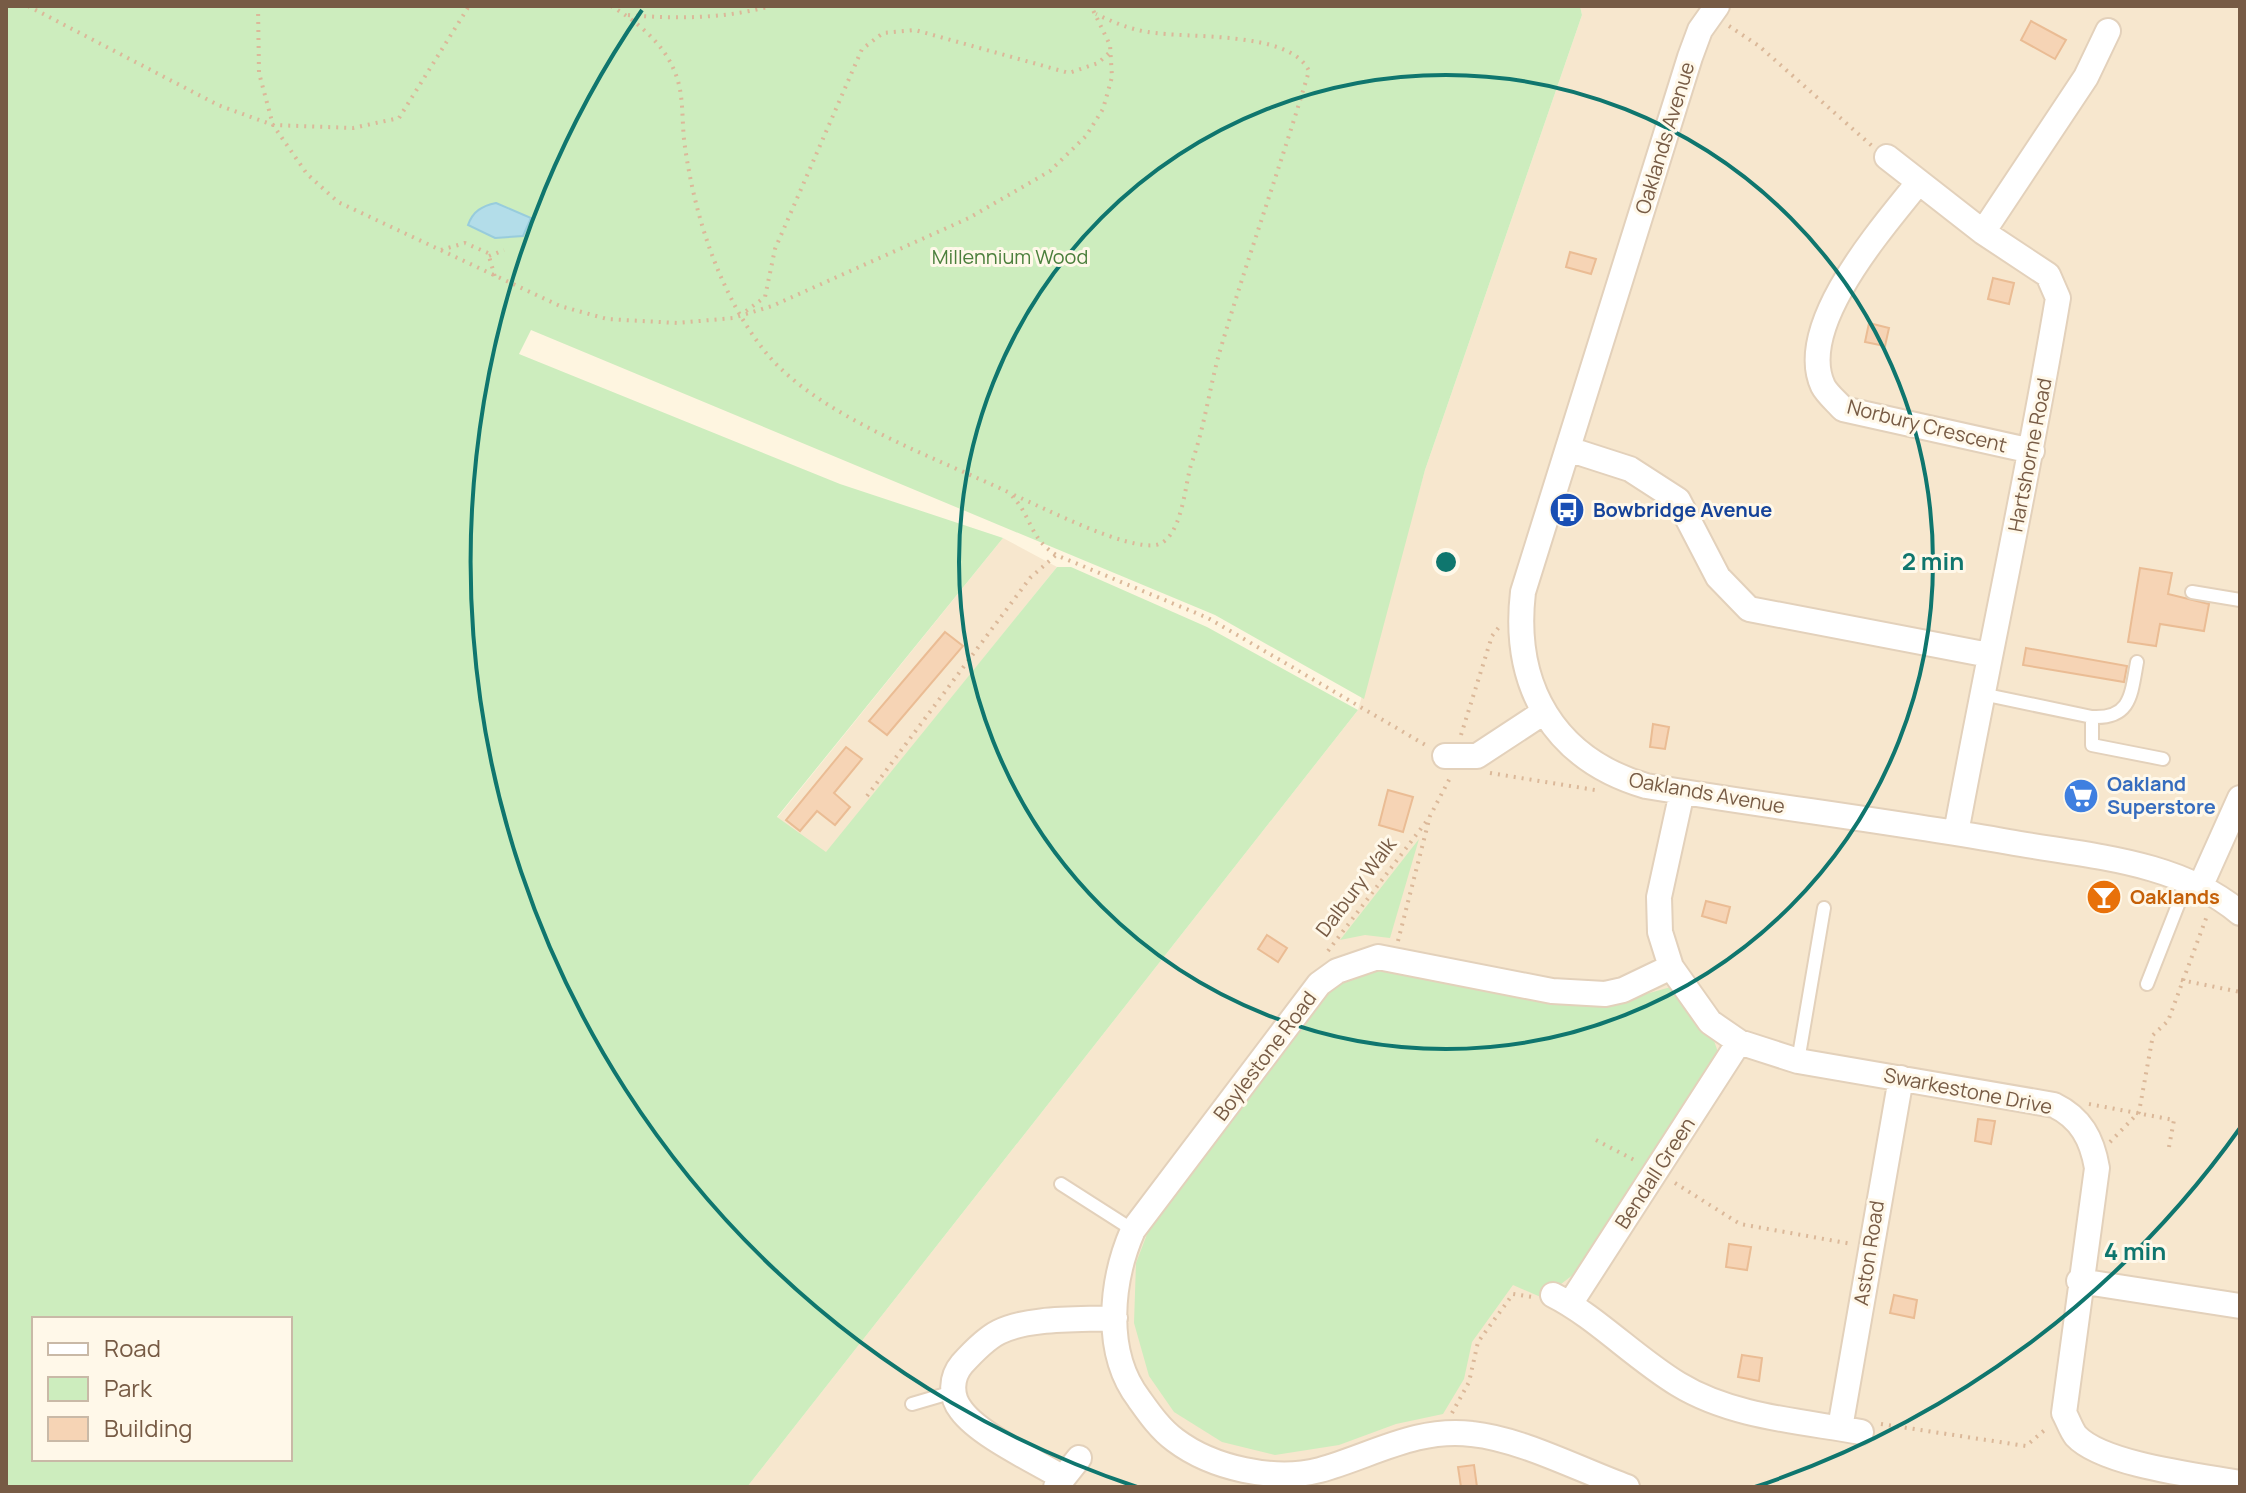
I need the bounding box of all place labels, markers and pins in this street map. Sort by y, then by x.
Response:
bus stop icon: Bowbridge Avenue [1548,491,1586,529]
place label: Bowbridge Avenue [1593,496,1772,523]
centre of rings [1432,548,1460,576]
place label: Oakland Superstore [2107,770,2216,820]
supermarket icon: Oakland Superstore [2062,777,2100,815]
bar icon: Oaklands [2085,878,2123,916]
place label: Oaklands [2130,883,2220,910]

